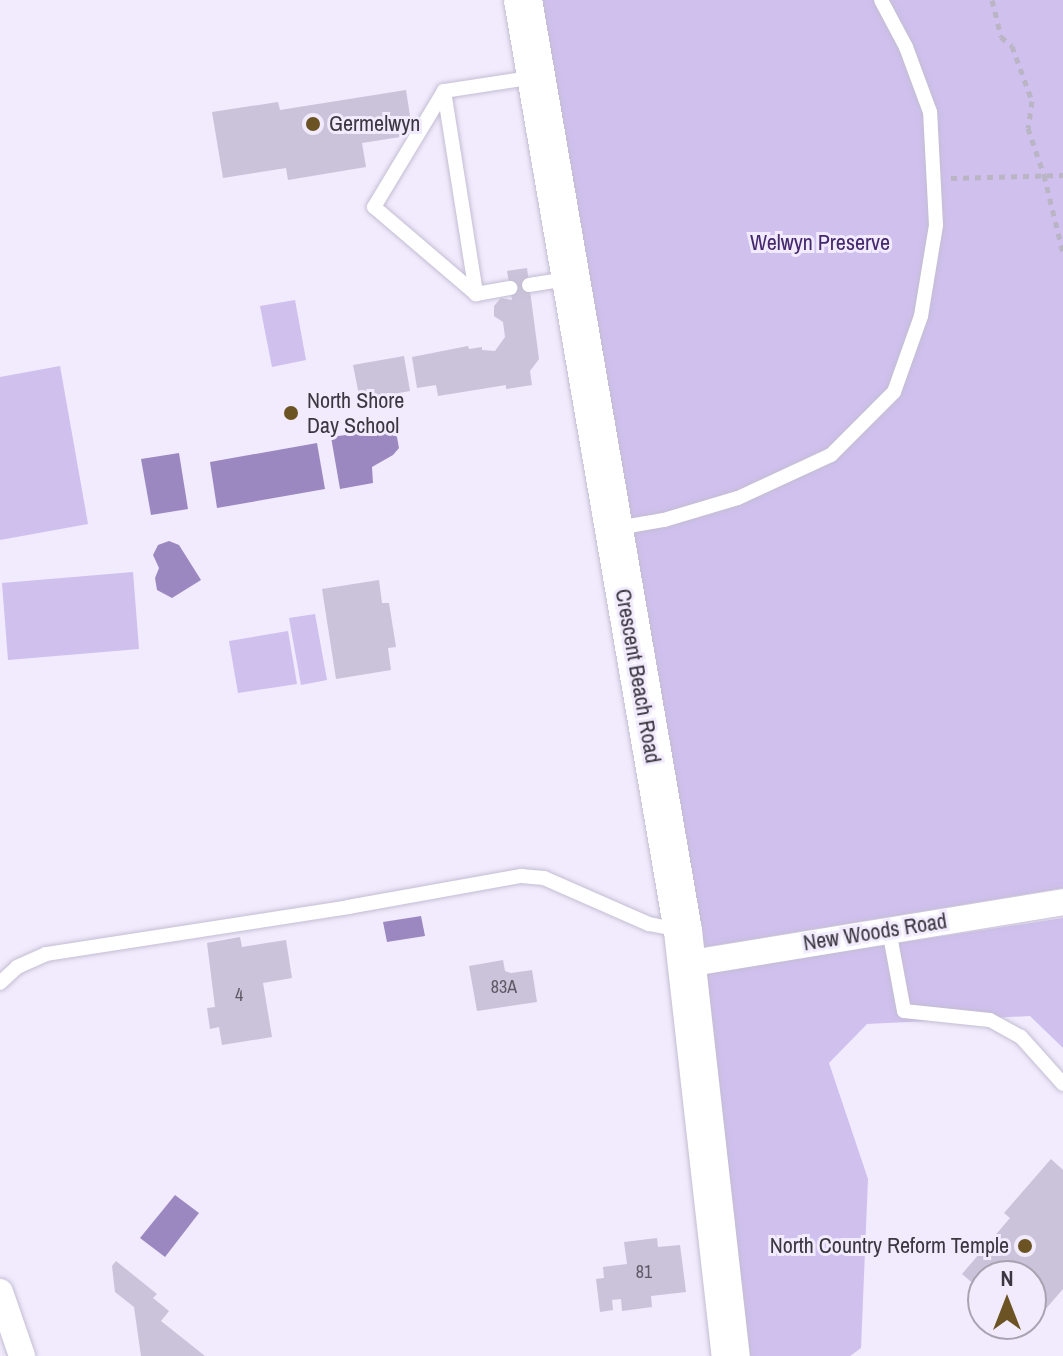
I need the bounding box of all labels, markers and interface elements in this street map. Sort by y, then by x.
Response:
place label: Germelwyn [329,111,420,137]
marker: Germelwyn [304,115,322,133]
park label: Welwyn Preserve [750,230,890,256]
place label: North Shore Day School [307,387,404,438]
marker: North Shore Day School [282,404,300,422]
street label: Crescent Beach Road [610,587,666,765]
street label: New Woods Road [801,908,949,956]
house number: 83A [491,976,517,998]
house number: 4 [235,984,243,1006]
place label: North Country Reform Temple [769,1233,1009,1259]
marker: North Country Reform Temple [1016,1237,1034,1255]
north arrow [967,1260,1047,1340]
house number: 81 [636,1261,652,1283]
text: N [1000,1263,1014,1293]

